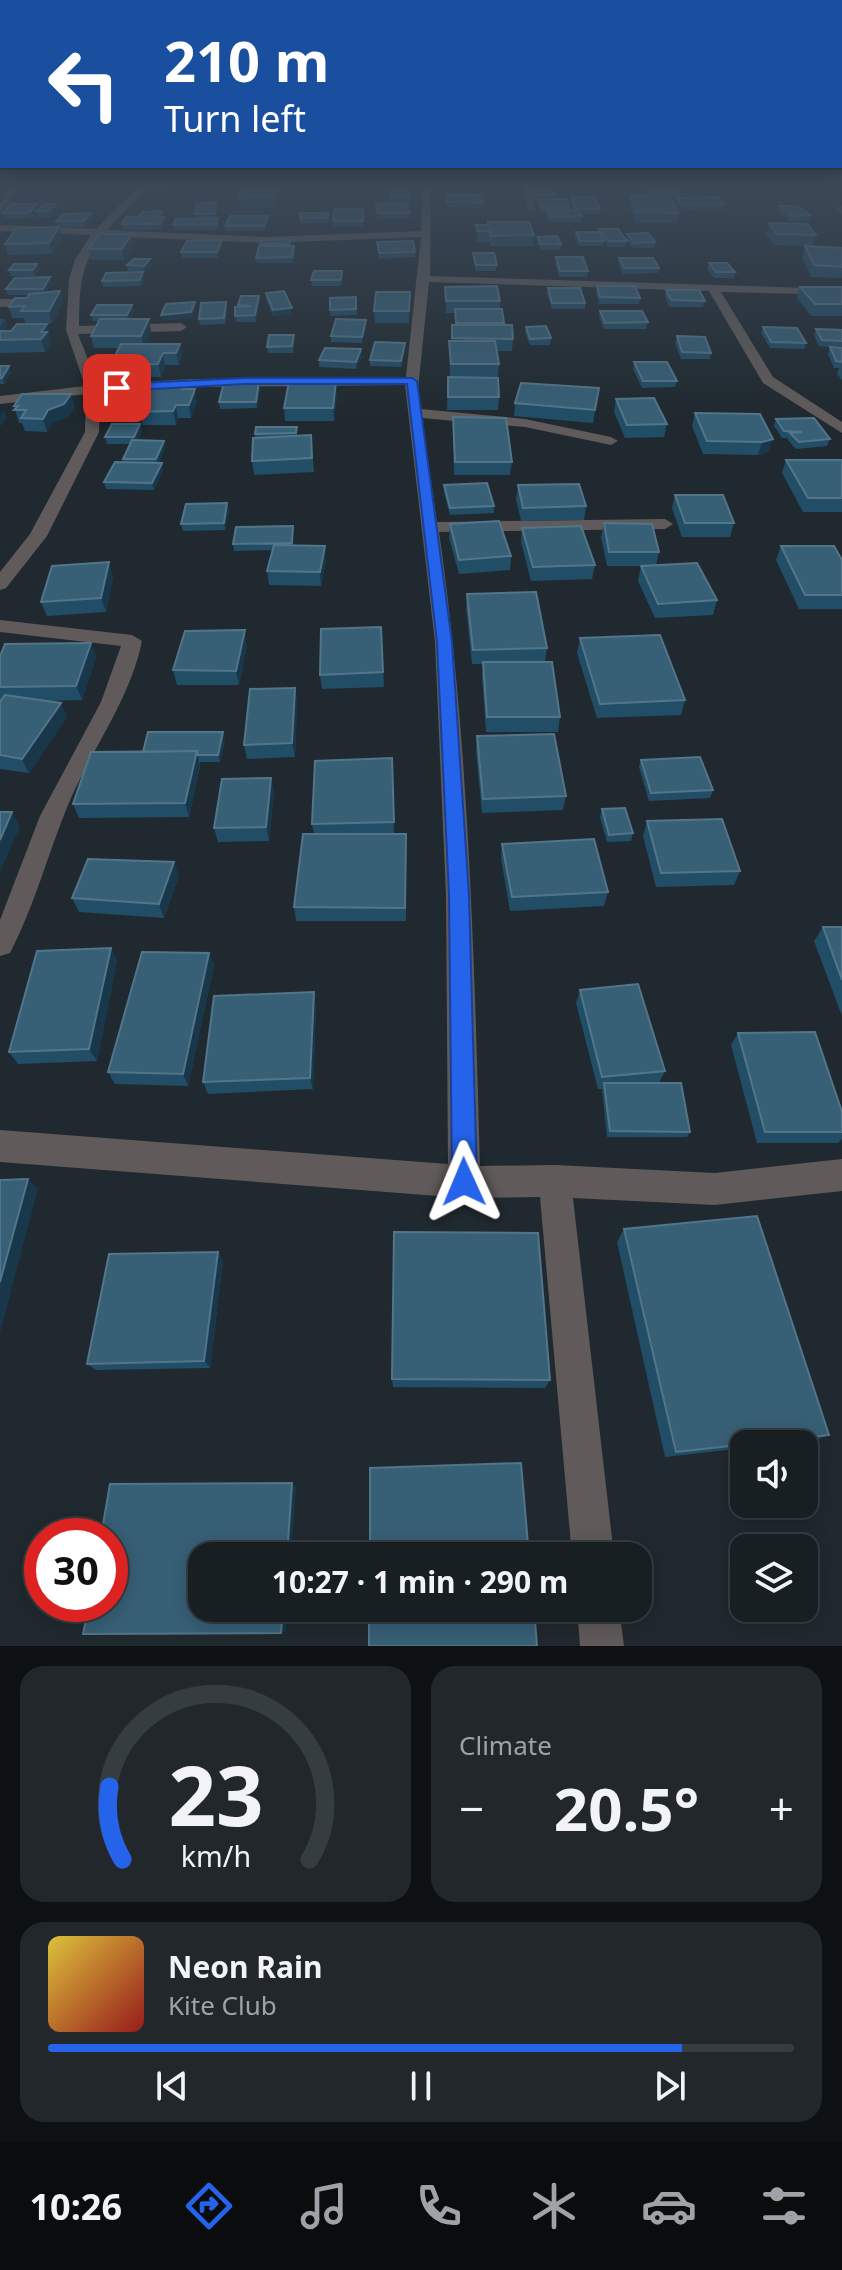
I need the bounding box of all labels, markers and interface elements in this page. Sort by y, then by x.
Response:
text: 210 m [164,22,329,98]
icon: left [32,32,136,136]
text: Turn left [164,94,306,143]
pin [83,354,151,422]
icon: arrive [95,366,139,410]
position arrow [422,1140,506,1224]
map controls [730,1430,818,1622]
button: sound [730,1430,818,1518]
speed limit sign: 30 [24,1518,128,1622]
button: layers [730,1534,818,1622]
text: 10:27 · 1 min · 290 m [272,1561,568,1602]
text: Climate [459,1727,552,1763]
text: 23 [168,1737,263,1850]
text: 20.5° [554,1767,699,1849]
text: − [459,1778,484,1838]
text: + [769,1778,794,1838]
text: km/h [180,1836,251,1875]
text: Neon Rain [168,1946,322,1987]
text: Kite Club [168,1987,277,2023]
icon: previous [150,2064,194,2108]
icon: pause [399,2064,443,2108]
icon: next [648,2064,692,2108]
icon: directions [181,2178,237,2234]
icon: music [296,2178,352,2234]
icon: phone [411,2178,467,2234]
icon: climate [526,2178,582,2234]
icon: car [641,2178,697,2234]
icon: filters [756,2178,812,2234]
text: 10:26 [30,2182,122,2231]

